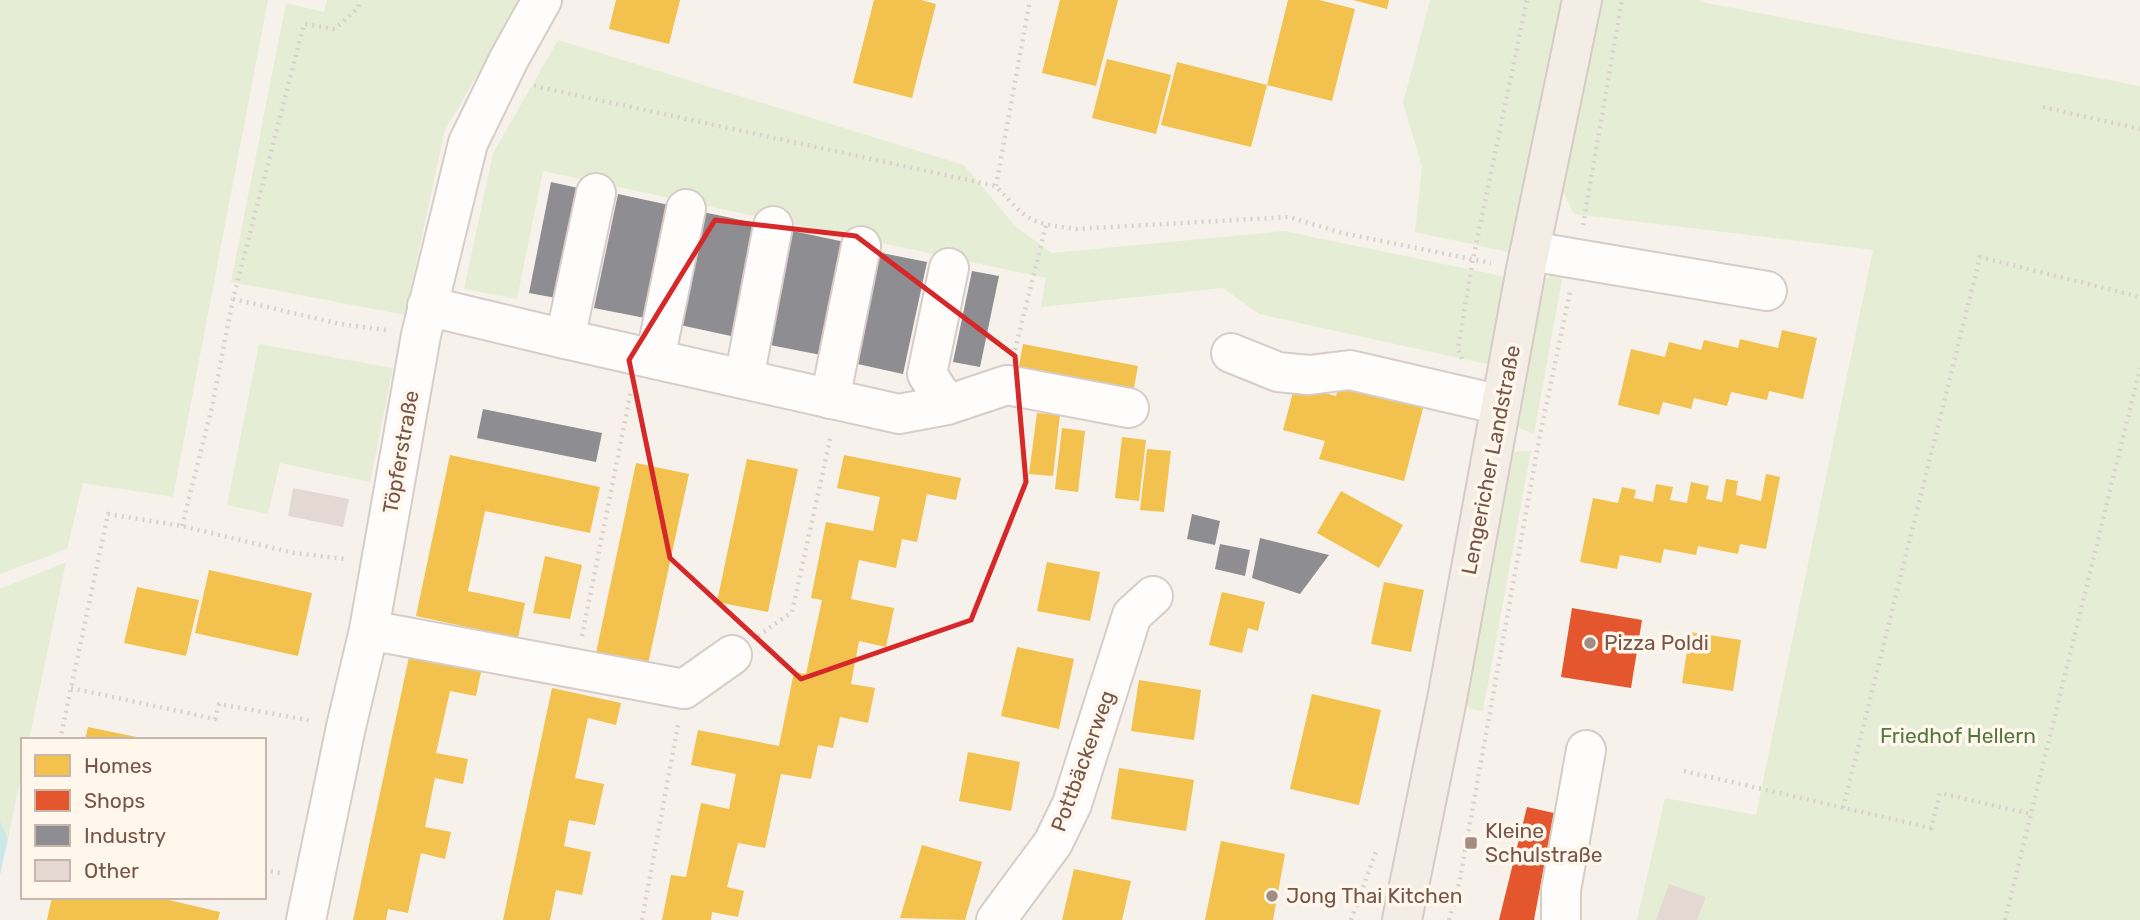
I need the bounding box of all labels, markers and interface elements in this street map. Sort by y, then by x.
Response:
street label: Lengericher Landstraße [1456,343,1525,577]
street label: Töpferstraße [377,388,424,515]
place label: Pizza Poldi [1604,630,1709,655]
marker: Pizza Poldi [1582,635,1598,651]
street label: Pottbäckerweg [1045,687,1120,835]
park label: Friedhof Hellern [1880,723,2036,748]
legend [21,738,266,899]
text: Homes [84,753,152,778]
text: Shops [84,788,145,813]
place label: Kleine Schulstraße [1485,818,1603,867]
text: Industry [84,823,166,848]
marker: Kleine Schulstraße [1463,835,1479,851]
text: Other [84,858,139,883]
place label: Jong Thai Kitchen [1286,883,1462,908]
marker: Jong Thai Kitchen [1264,888,1280,904]

